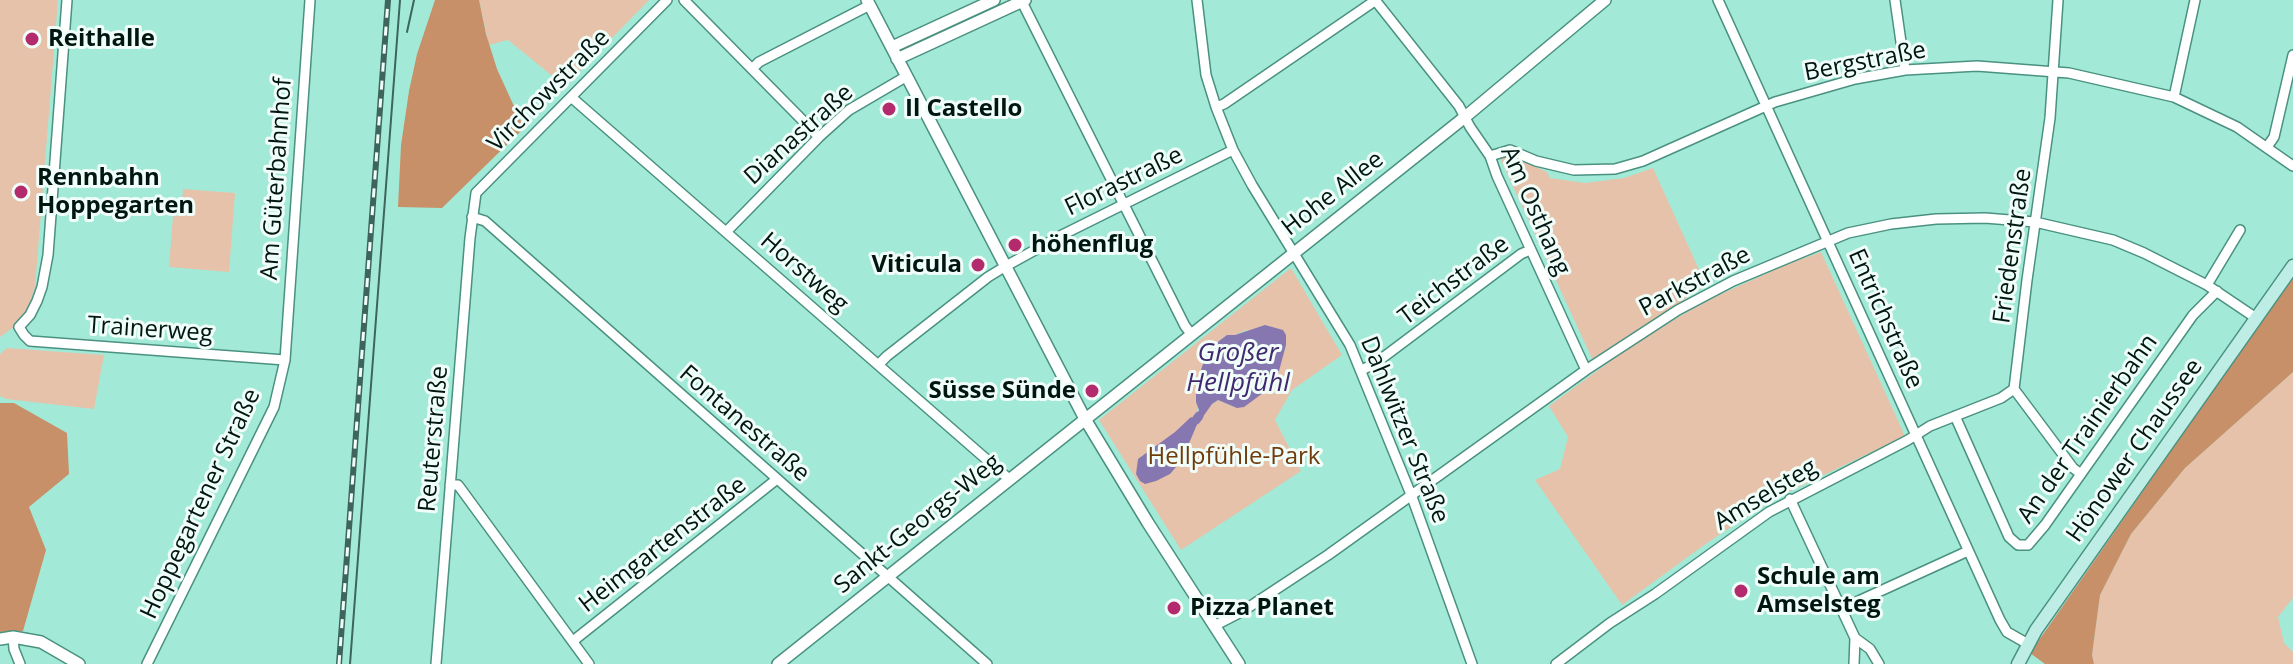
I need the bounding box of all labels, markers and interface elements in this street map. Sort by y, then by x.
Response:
street label: Virchowstraße [482,24,616,158]
place label: Reithalle [48,25,155,53]
marker: Reithalle [23,30,41,48]
street label: Bergstraße [1802,36,1928,88]
street label: Am Güterbahnhof [256,77,298,281]
street label: Dianastraße [739,79,859,191]
place label: Il Castello [905,95,1022,123]
marker: Il Castello [880,100,898,118]
street label: Florastraße [1060,141,1188,223]
street label: Am Osthang [1494,142,1576,280]
street label: Hohe Allee [1277,145,1389,243]
place label: Rennbahn Hoppegarten [37,164,194,220]
street label: Friedenstraße [1988,167,2038,325]
marker: Rennbahn Hoppegarten [12,183,30,201]
street label: Horstweg [754,227,854,319]
street label: Teichstraße [1393,230,1515,332]
place label: höhenflug [1031,231,1153,259]
marker: höhenflug [1006,236,1024,254]
street label: Parkstraße [1634,241,1756,323]
street label: Entrichstraße [1841,245,1929,393]
place label: Viticula [871,251,962,279]
marker: Viticula [969,256,987,274]
street label: Trainerweg [86,311,214,349]
street label: An der Trainierbahn [2012,329,2164,529]
street label: Dahlwitzer Straße [1353,332,1455,528]
water label: Großer Hellpfühl [1186,338,1290,400]
street label: Hönower Chaussee [2061,354,2209,548]
street label: Fontanestraße [673,360,815,488]
street label: Reuterstraße [413,365,455,513]
place label: Süsse Sünde [929,377,1076,405]
marker: Süsse Sünde [1083,382,1101,400]
street label: Hoppegartener Straße [135,384,267,624]
park label: Hellpfühle-Park [1148,443,1320,471]
street label: Sankt-Georgs-Weg [829,448,1007,600]
street label: Amselsteg [1709,453,1823,537]
street label: Heimgartenstraße [574,471,752,619]
place label: Schule am Amselsteg [1757,563,1881,619]
marker: Schule am Amselsteg [1732,582,1750,600]
place label: Pizza Planet [1190,594,1334,622]
marker: Pizza Planet [1165,599,1183,617]

